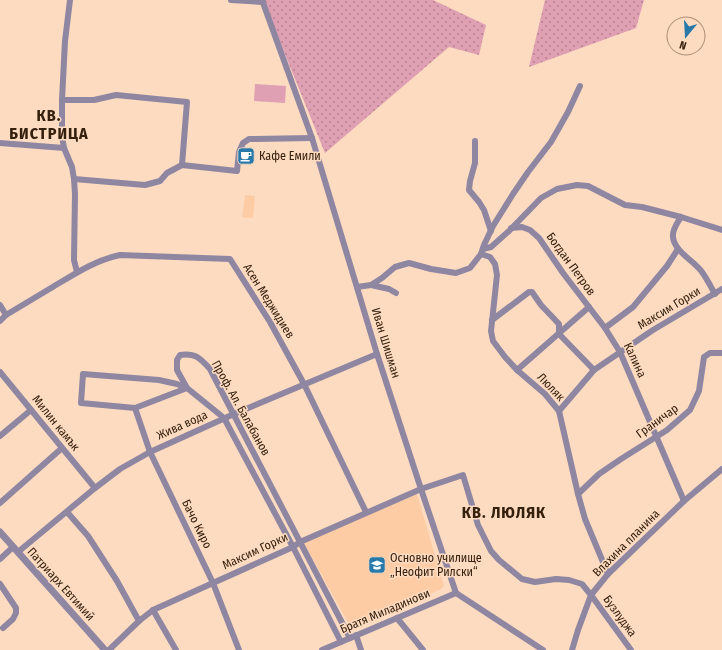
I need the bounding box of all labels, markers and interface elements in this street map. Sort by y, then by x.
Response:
north arrow [666,16,706,56]
text: N [678,38,688,52]
district label: КВ. БИСТРИЦА [9,106,89,143]
cafe icon: Кафе Емили [236,146,256,166]
place label: Кафе Емили [259,149,321,163]
street label: Богдан Петров [543,230,599,298]
street label: Асен Меджидиев [240,261,298,341]
street label: Максим Горки [635,284,703,332]
street label: Иван Шишман [369,306,403,380]
street label: Калина [621,340,649,380]
street label: Проф. Ал. Балабанов [209,358,273,458]
street label: Люляк [534,370,568,404]
street label: Милин камък [29,392,83,454]
street label: Граничар [633,401,681,441]
street label: Жива вода [154,408,210,442]
street label: Бачо Киро [179,497,215,551]
district label: КВ. ЛЮЛЯК [462,503,546,522]
street label: Влахина планина [590,507,662,579]
street label: Максим Горки [220,530,290,572]
street label: Патриарх Евтимий [24,545,98,623]
place label: Основно училище „Неофит Рилски“ [390,551,482,579]
school or university icon: Основно училище „Неофит Рилски“ [367,555,387,575]
street label: Братя Миладинови [338,586,432,636]
street label: Бузлуджа [600,593,640,639]

